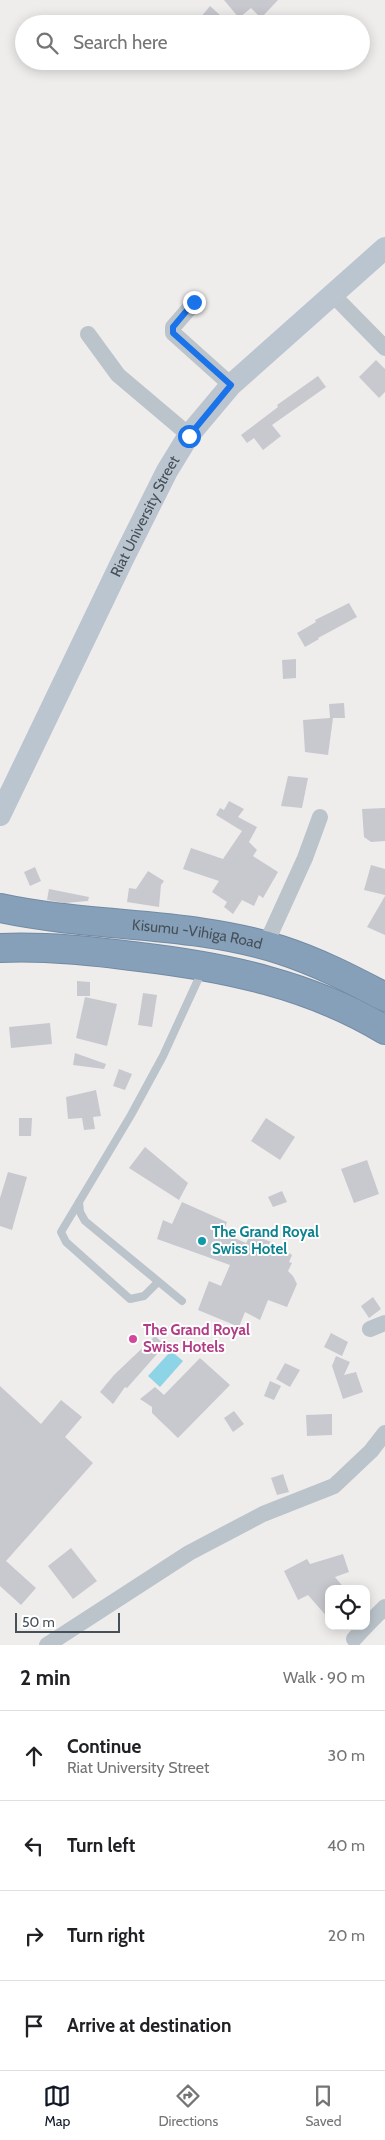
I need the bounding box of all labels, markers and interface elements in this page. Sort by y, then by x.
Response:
search box [15,15,370,70]
icon: search [33,29,61,57]
text: Search here [73,31,167,54]
route end [183,291,206,314]
route start [178,425,201,448]
street label: Riat University Street [107,452,183,580]
street label: Kisumu -Vihiga Road [131,916,264,953]
place label: The Grand Royal Swiss Hotel [212,1223,319,1258]
marker: The Grand Royal Swiss Hotel [196,1235,208,1247]
place label: The Grand Royal Swiss Hotels [143,1321,250,1356]
marker: The Grand Royal Swiss Hotels [127,1333,139,1345]
map controls [325,1585,370,1630]
button: locate [325,1585,370,1630]
scale bar [15,1610,120,1633]
text: 50 m [22,1613,55,1631]
text: 2 min [20,1665,71,1690]
text: Walk · 90 m [283,1668,365,1687]
text: Continue [67,1735,141,1758]
icon: ahead [20,1742,48,1770]
text: 30 m [328,1746,365,1765]
text: Riat University Street [67,1758,209,1777]
icon: left [20,1832,48,1860]
text: Turn left [67,1834,135,1857]
text: 40 m [327,1836,365,1855]
icon: right [20,1922,48,1950]
text: Turn right [67,1924,145,1947]
text: 20 m [328,1926,365,1945]
icon: arrive [20,2012,48,2040]
text: Arrive at destination [67,2014,231,2037]
tab: Map [43,2082,71,2130]
tab: Directions [158,2082,218,2130]
tab: Saved [305,2082,342,2130]

